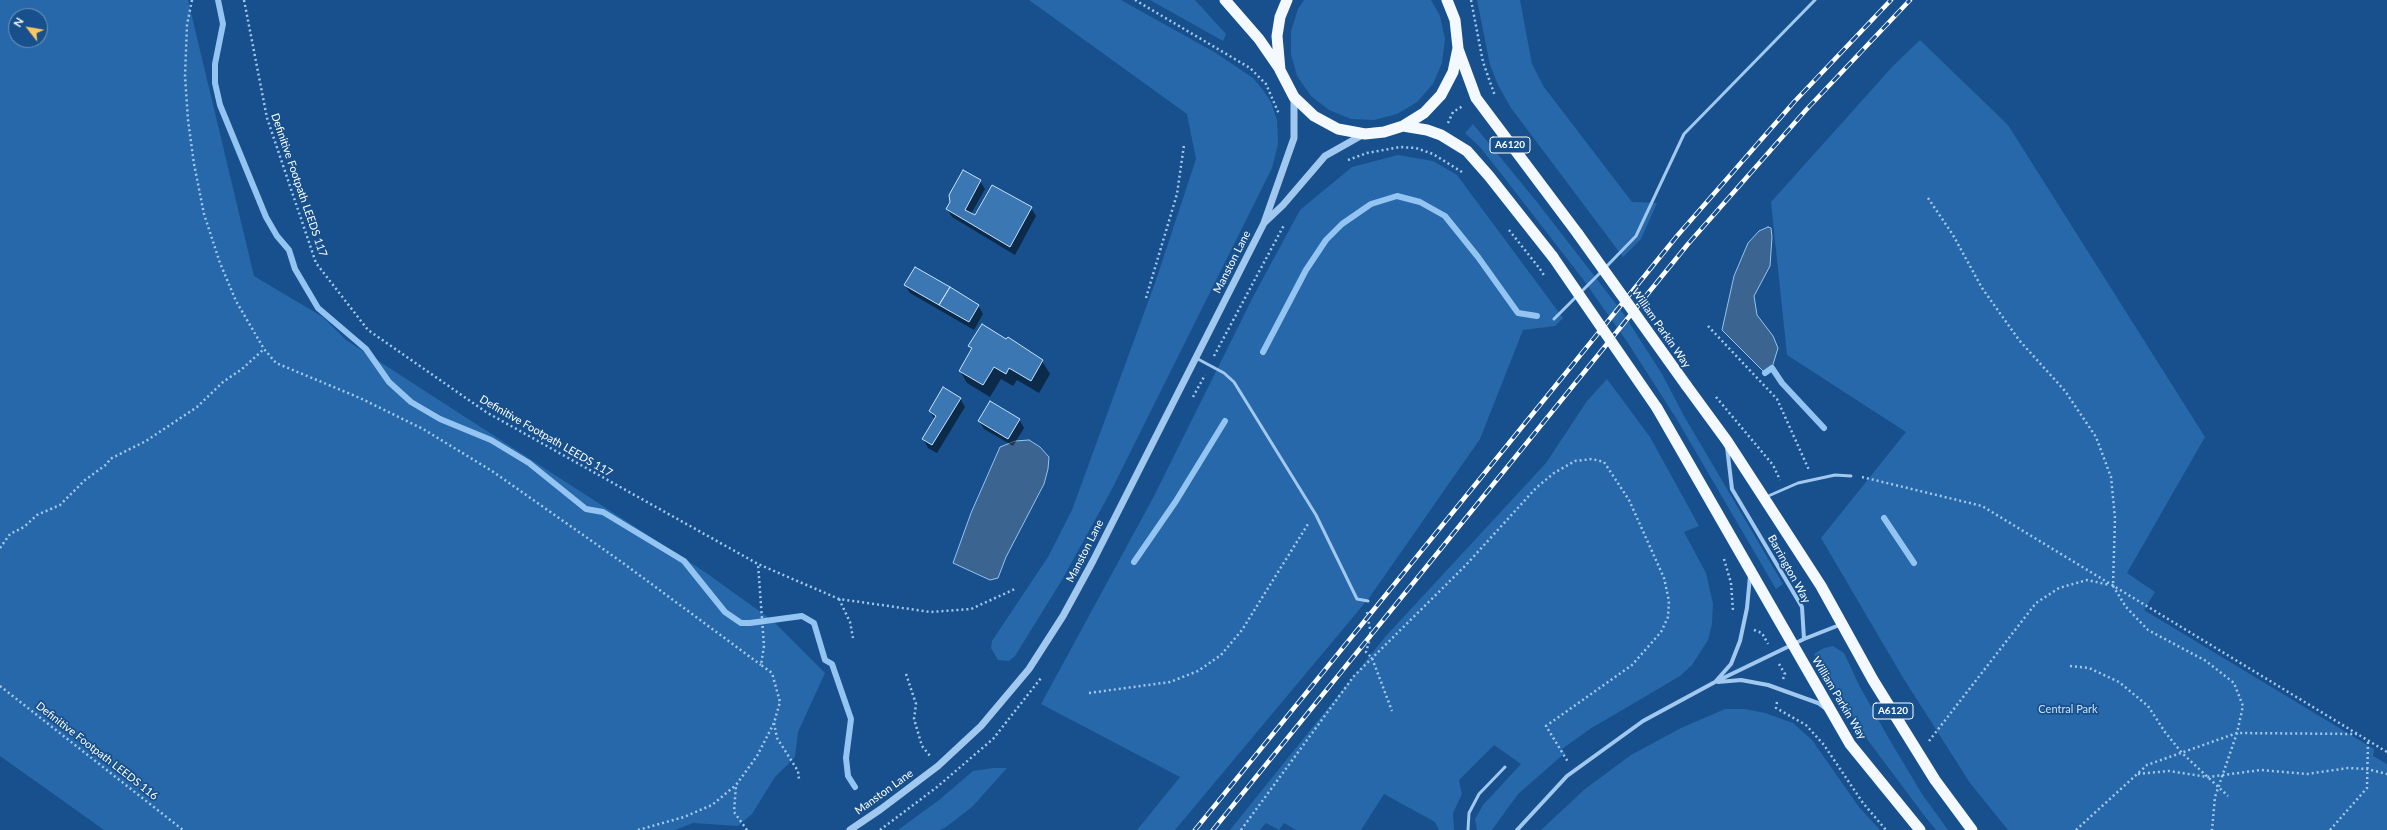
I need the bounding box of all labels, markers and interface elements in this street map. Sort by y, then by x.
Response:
north arrow [8,8,48,48]
text: N [10,15,26,29]
street label: Definitive Footpath LEEDS 117 [268,111,330,259]
road number: A6120 [1490,137,1530,153]
street label: Manston Lane [1211,228,1253,296]
street label: William Parkin Way [1629,286,1693,370]
street label: Definitive Footpath LEEDS 117 [477,392,615,480]
street label: Manston Lane [1064,517,1106,585]
street label: Barrington Way [1765,533,1813,605]
street label: William Parkin Way [1809,654,1869,742]
street label: Definitive Footpath LEEDS 116 [33,699,161,803]
park label: Central Park [2038,702,2098,716]
road number: A6120 [1873,703,1913,719]
street label: Manston Lane [852,767,916,817]

